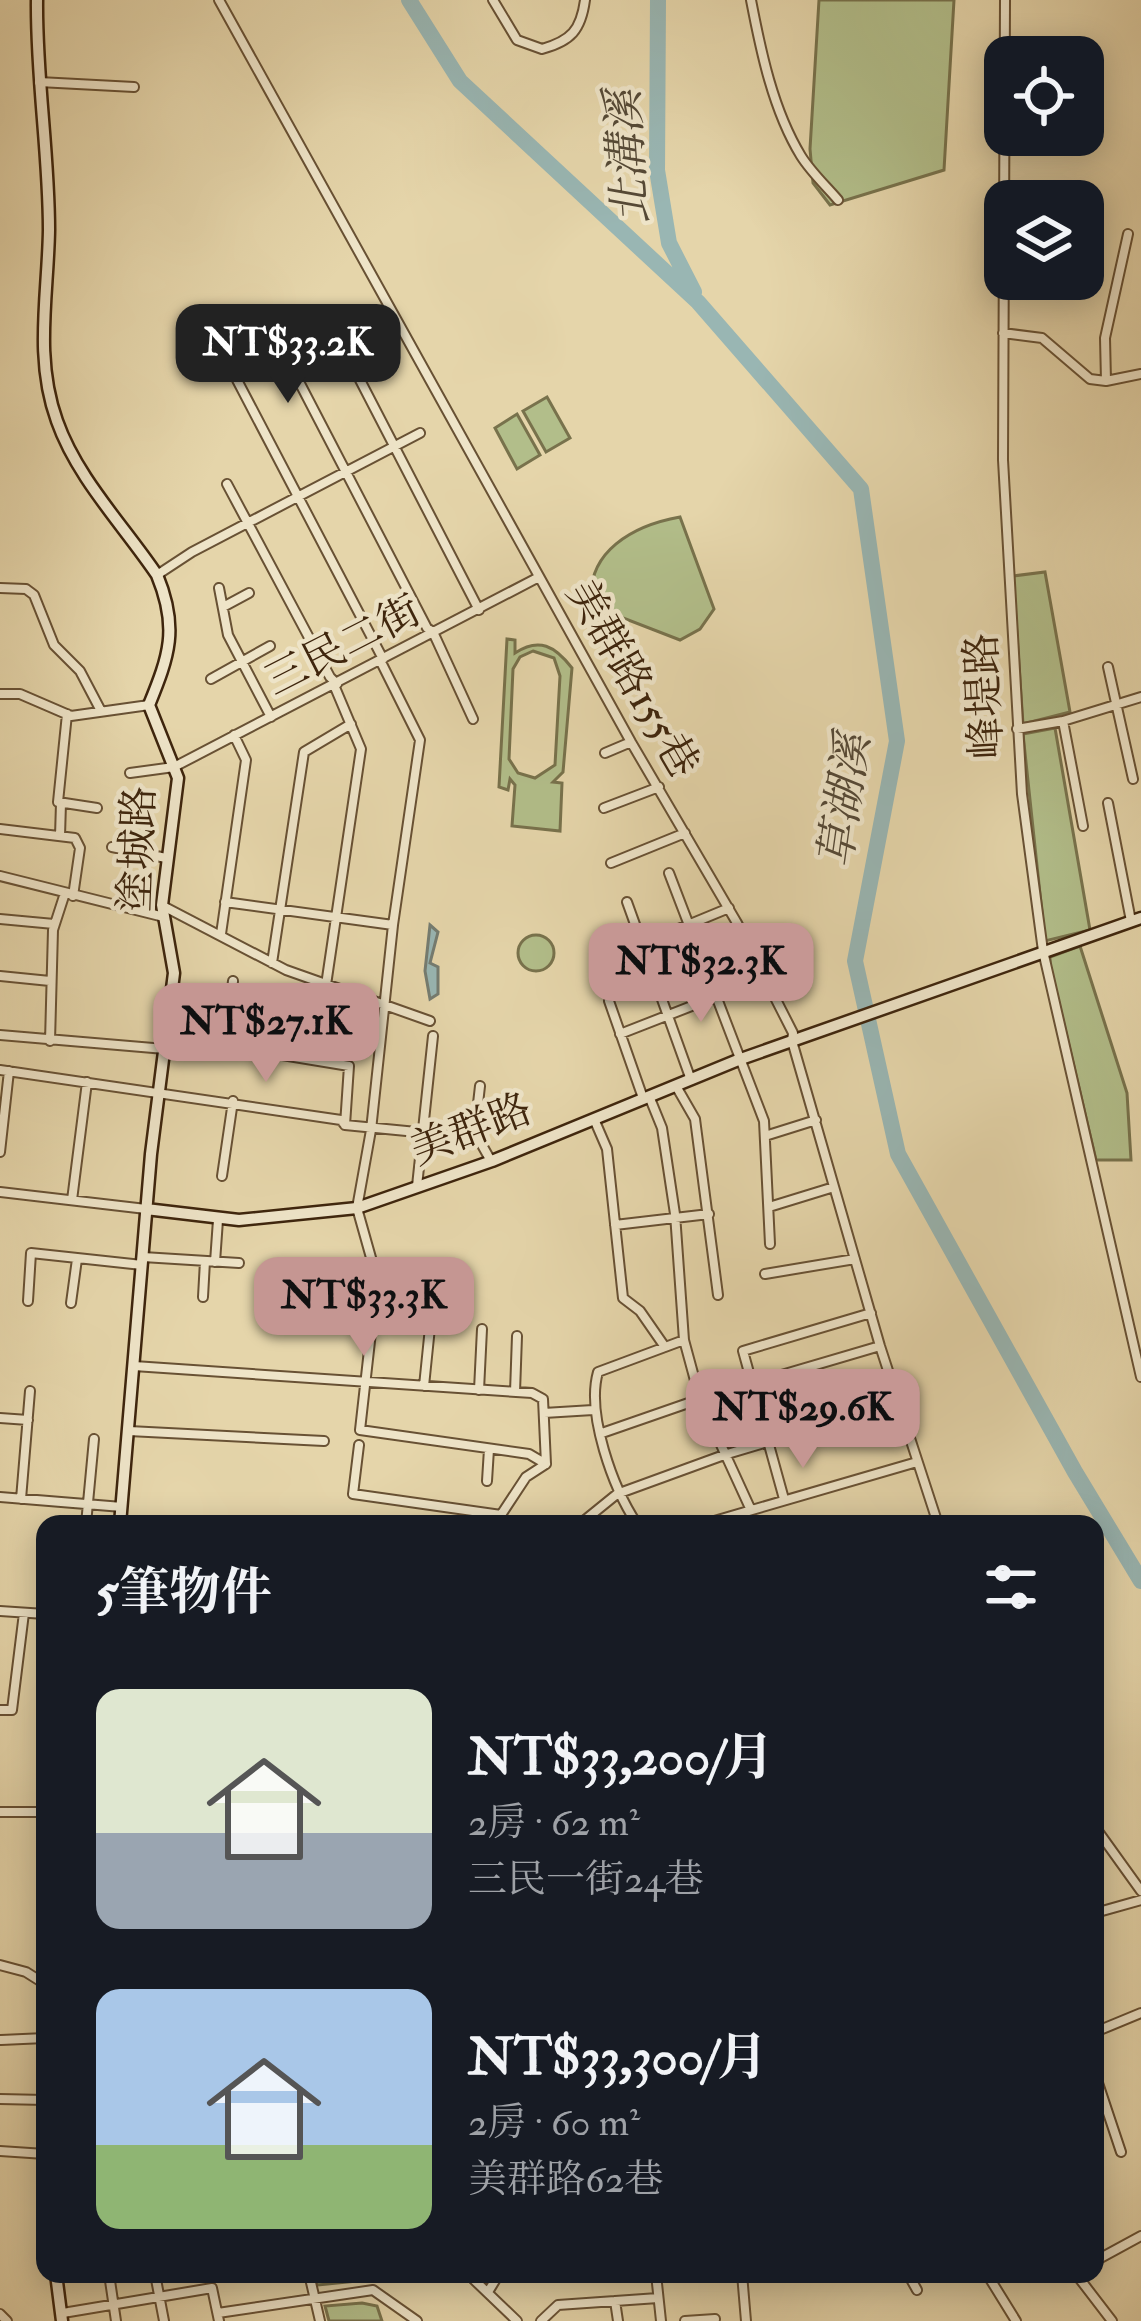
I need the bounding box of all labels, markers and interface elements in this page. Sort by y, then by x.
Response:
map controls [984,36,1104,300]
button: locate [984,36,1104,156]
water label: 北溝溪 [595,83,661,226]
button: layers [984,180,1104,300]
pin: NT$33.2K [164,304,412,406]
text: NT$33.2K [203,318,373,367]
street label: 美群路155巷 [555,571,709,787]
street label: 三民二街 [256,585,430,707]
street label: 峰堤路 [956,632,1014,760]
water label: 草湖溪 [808,725,883,872]
street label: 塗城路 [110,785,166,913]
pin: NT$32.3K [577,923,825,1025]
text: NT$32.3K [616,937,786,986]
pin: NT$27.1K [142,983,390,1085]
text: NT$27.1K [180,997,352,1046]
street label: 美群路 [403,1083,539,1177]
pin: NT$33.3K [240,1257,488,1359]
text: NT$33.3K [281,1271,447,1320]
pin: NT$29.6K [679,1369,927,1471]
text: NT$29.6K [713,1383,893,1432]
icon: filters [978,1554,1044,1620]
text: 5筆物件 [96,1561,271,1625]
text: NT$33,200/月 [468,1726,774,1790]
icon: home [192,1737,336,1881]
text: 2房 · 62 m² [468,1798,640,1847]
text: 三民一街24巷 [468,1855,704,1904]
text: NT$33,300/月 [468,2026,768,2090]
icon: home [192,2037,336,2181]
text: 2房 · 60 m² [468,2098,640,2147]
text: 美群路62巷 [468,2155,663,2204]

